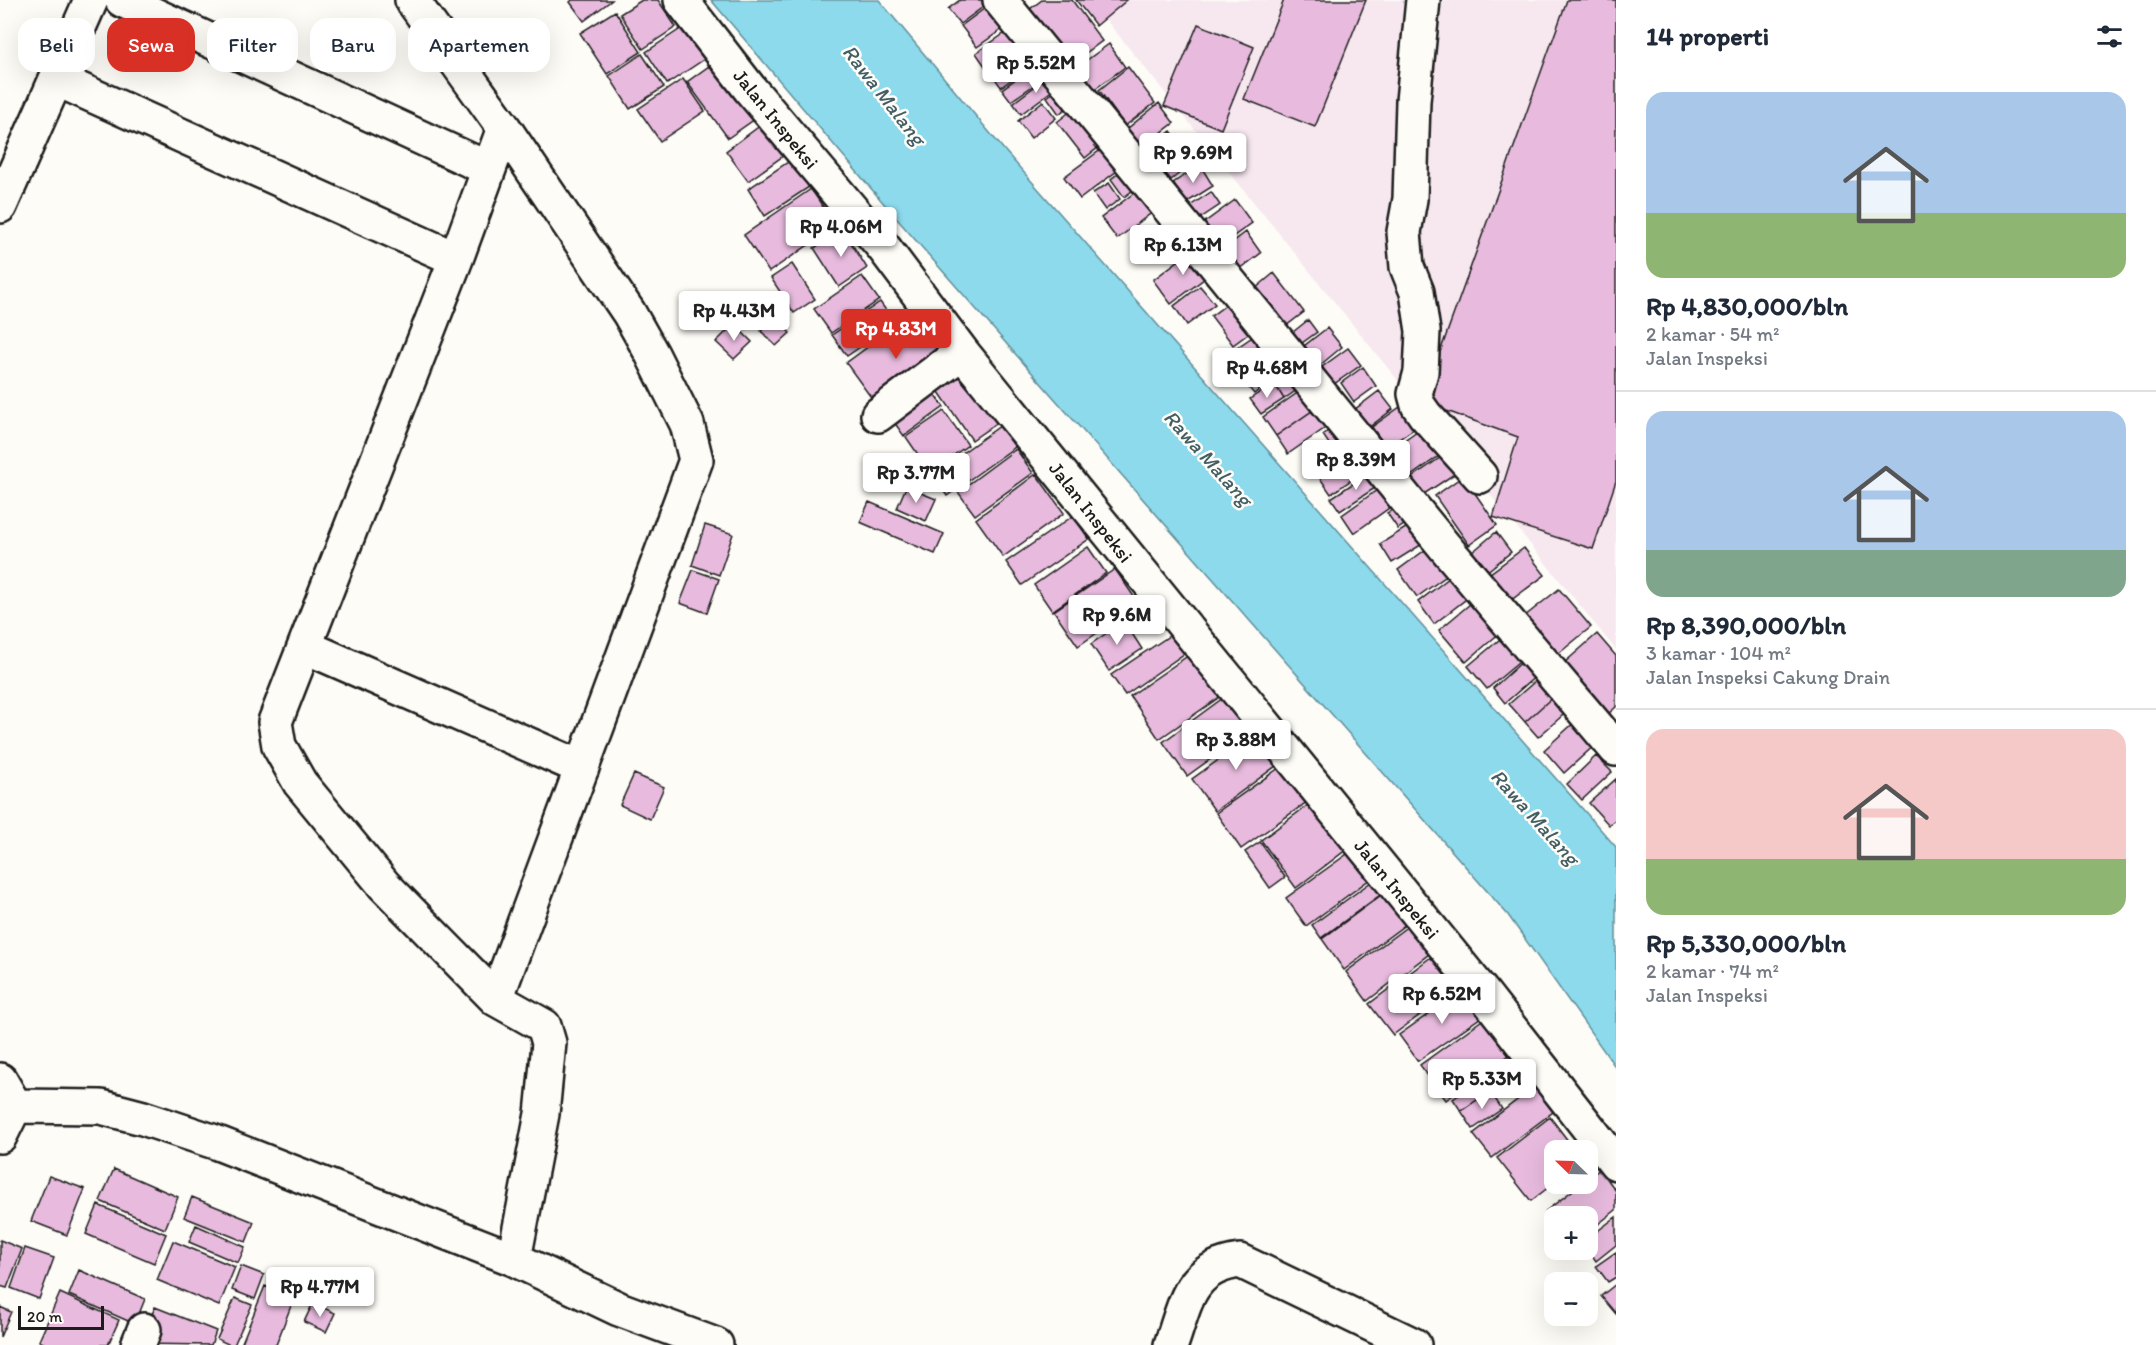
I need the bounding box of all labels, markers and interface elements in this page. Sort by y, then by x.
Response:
chip: Beli [18,18,95,72]
chip: Sewa [107,18,195,72]
chip: Filter [207,18,298,72]
chip: Baru [310,18,396,72]
chip: Apartemen [408,18,550,72]
text: 14 properti [1646,20,1769,52]
icon: filters [2093,20,2126,53]
water label: Rawa Malang [837,40,933,152]
pin: Rp 5.52M [974,43,1098,94]
text: Rp 5.52M [996,50,1076,74]
street label: Jalan Inspeksi [728,64,824,174]
icon: home [1832,131,1940,239]
pin: Rp 9.69M [1131,133,1255,184]
text: Rp 9.69M [1153,140,1233,164]
pin: Rp 4.06M [779,207,903,258]
text: Rp 4.06M [800,214,882,238]
pin: Rp 6.13M [1121,225,1245,276]
text: Rp 6.13M [1144,232,1222,256]
text: Rp 4,830,000/bln [1646,290,1848,322]
pin: Rp 4.43M [672,291,796,342]
text: Rp 4.43M [693,298,775,322]
pin: Rp 4.83M [834,309,958,360]
text: Rp 4.83M [855,316,937,340]
text: 2 kamar · 54 m² [1646,322,1780,346]
text: Jalan Inspeksi [1646,346,1768,370]
pin: Rp 4.68M [1205,348,1329,399]
text: Rp 4.68M [1226,355,1308,379]
water label: Rawa Malang [1159,405,1259,512]
pin: Rp 8.39M [1294,440,1418,491]
text: Rp 8.39M [1316,447,1396,471]
icon: home [1832,450,1940,558]
pin: Rp 3.77M [854,453,978,504]
street label: Jalan Inspeksi [1044,457,1138,567]
text: Rp 3.77M [877,460,955,484]
pin: Rp 9.6M [1062,595,1172,646]
text: Rp 9.6M [1082,602,1152,626]
text: Rp 8,390,000/bln [1646,609,1846,641]
text: 3 kamar · 104 m² [1646,641,1791,665]
text: Jalan Inspeksi Cakung Drain [1646,665,1890,689]
pin: Rp 3.88M [1174,720,1298,771]
text: Rp 3.88M [1196,727,1276,751]
water label: Rawa Malang [1486,764,1586,871]
icon: home [1832,768,1940,876]
street label: Jalan Inspeksi [1349,834,1445,944]
text: Rp 5,330,000/bln [1646,927,1846,959]
text: 2 kamar · 74 m² [1646,959,1779,983]
pin: Rp 6.52M [1380,974,1504,1025]
text: Rp 6.52M [1402,981,1482,1005]
text: Jalan Inspeksi [1646,983,1768,1007]
pin: Rp 5.33M [1420,1059,1544,1110]
text: Rp 5.33M [1442,1066,1522,1090]
north arrow [1544,1140,1598,1194]
map controls [1544,1140,1598,1326]
button: + [1544,1206,1598,1260]
pin: Rp 4.77M [258,1267,382,1318]
button: − [1544,1272,1598,1326]
text: Rp 4.77M [280,1274,360,1298]
scale bar [18,1303,104,1330]
text: 20 m [27,1307,62,1326]

